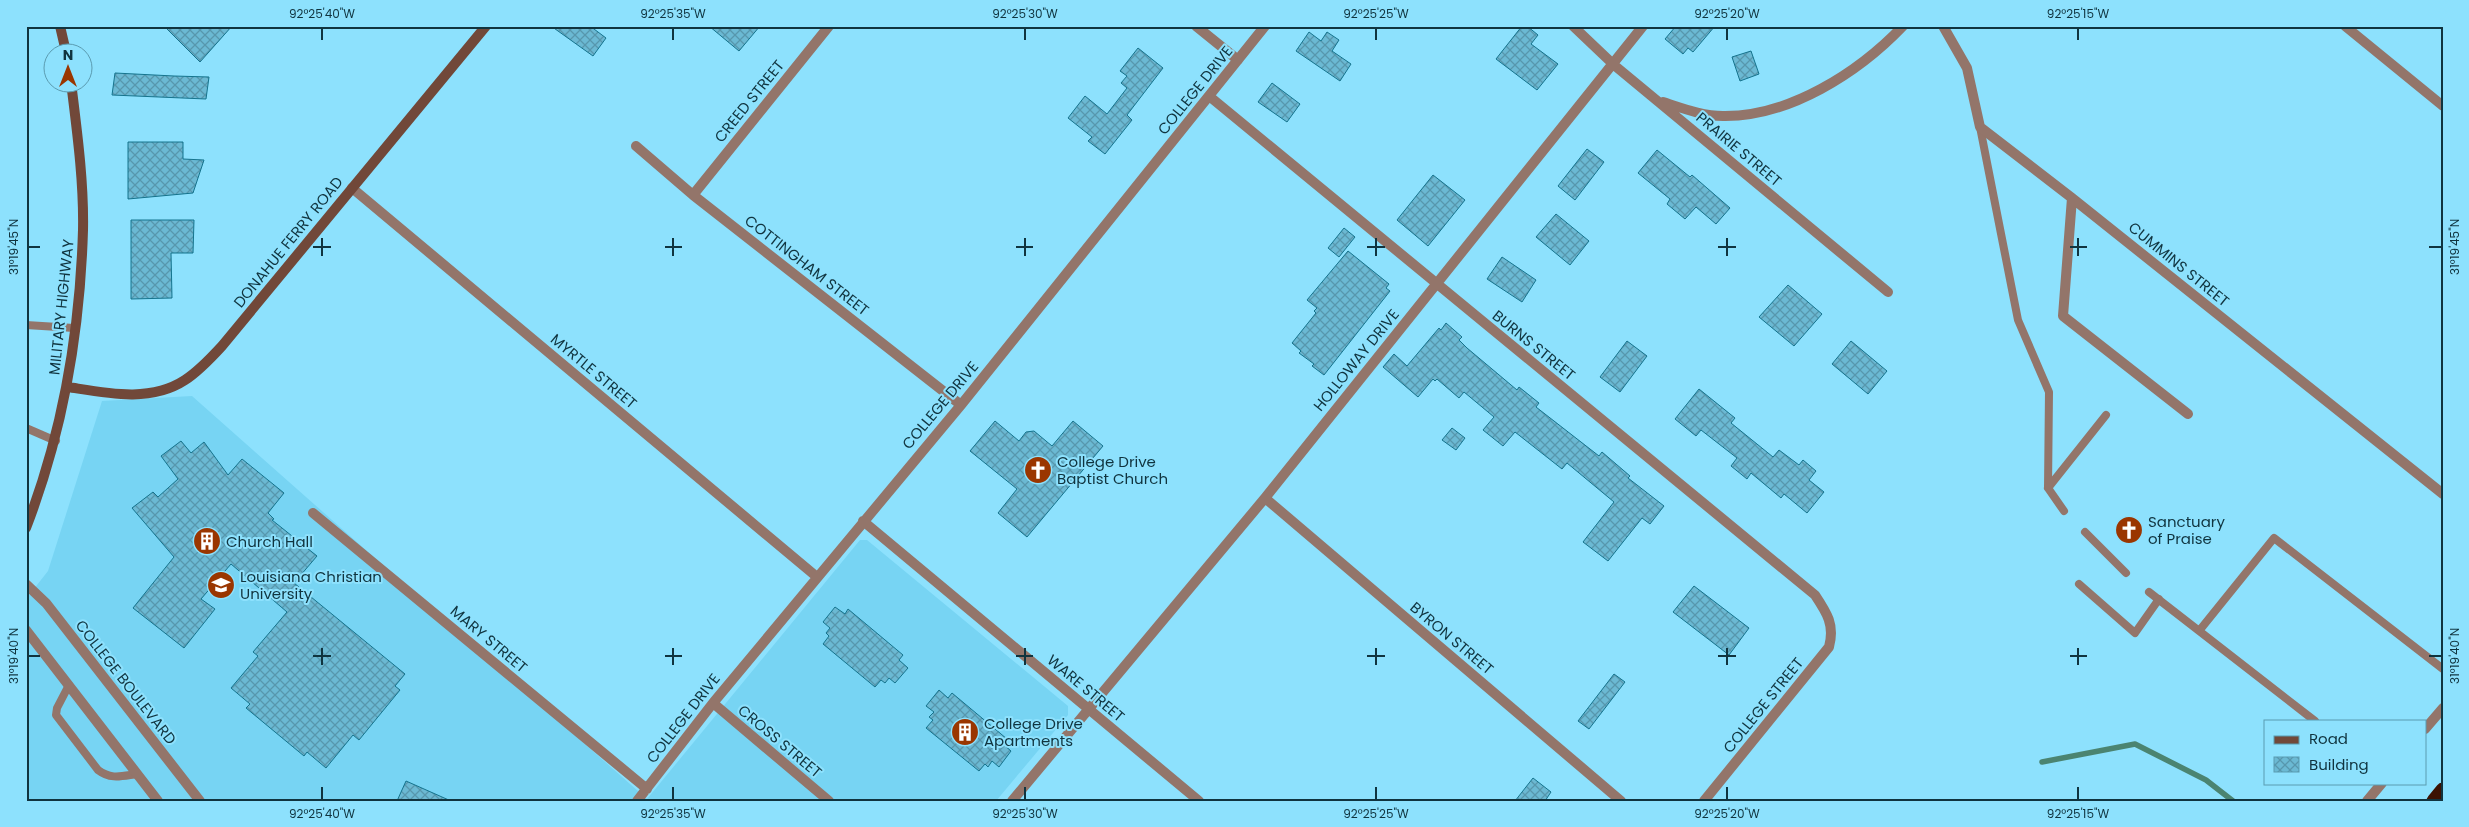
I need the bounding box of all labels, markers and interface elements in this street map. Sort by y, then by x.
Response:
text: 92°25'40"W [289,5,355,22]
text: 92°25'35"W [640,5,706,22]
text: 92°25'30"W [992,5,1058,22]
text: 92°25'25"W [1343,5,1409,22]
text: 92°25'20"W [1694,5,1760,22]
text: 92°25'15"W [2047,5,2109,22]
street label: COLLEGE DRIVE [1153,41,1237,139]
north arrow [42,42,92,92]
text: N [63,45,73,65]
street label: CREED STREET [709,55,789,147]
street label: PRAIRIE STREET [1692,107,1786,191]
street label: DONAHUE FERRY ROAD [229,172,347,312]
street label: COTTINGHAM STREET [740,210,874,320]
street label: CUMMINS STREET [2124,217,2234,311]
text: 31°19'45"N [5,219,22,275]
text: 31°19'45"N [2446,219,2463,275]
street label: MILITARY HIGHWAY [43,238,79,376]
street label: HOLLOWAY DRIVE [1308,305,1404,415]
street label: BURNS STREET [1488,305,1580,385]
street label: MYRTLE STREET [546,329,642,413]
street label: COLLEGE DRIVE [897,357,983,453]
place label: College Drive Baptist Church [1057,451,1168,489]
church icon: College Drive Baptist Church [1023,455,1053,485]
place label: Sanctuary of Praise [2148,511,2225,549]
church icon: Sanctuary of Praise [2114,515,2144,545]
building icon: Church Hall [192,526,222,556]
place label: Church Hall [226,531,313,552]
place label: Louisiana Christian University [240,566,382,604]
school or university icon: Louisiana Christian University [206,570,236,600]
street label: BYRON STREET [1406,597,1498,679]
street label: MARY STREET [446,601,532,677]
street label: COLLEGE BOULEVARD [71,615,181,749]
text: 31°19'40"N [5,628,22,684]
text: 31°19'40"N [2446,628,2463,684]
street label: WARE STREET [1043,649,1129,727]
street label: COLLEGE STREET [1718,653,1808,757]
street label: COLLEGE DRIVE [641,669,725,767]
street label: CROSS STREET [734,700,826,782]
place label: College Drive Apartments [984,713,1083,751]
building icon: College Drive Apartments [950,717,980,747]
legend [2264,720,2426,784]
text: Road [2309,728,2348,749]
text: Building [2309,754,2369,775]
text: 92°25'40"W [289,805,355,822]
text: 92°25'35"W [640,805,706,822]
text: 92°25'30"W [992,805,1058,822]
text: 92°25'25"W [1343,805,1409,822]
text: 92°25'20"W [1694,805,1760,822]
text: 92°25'15"W [2047,805,2109,822]

